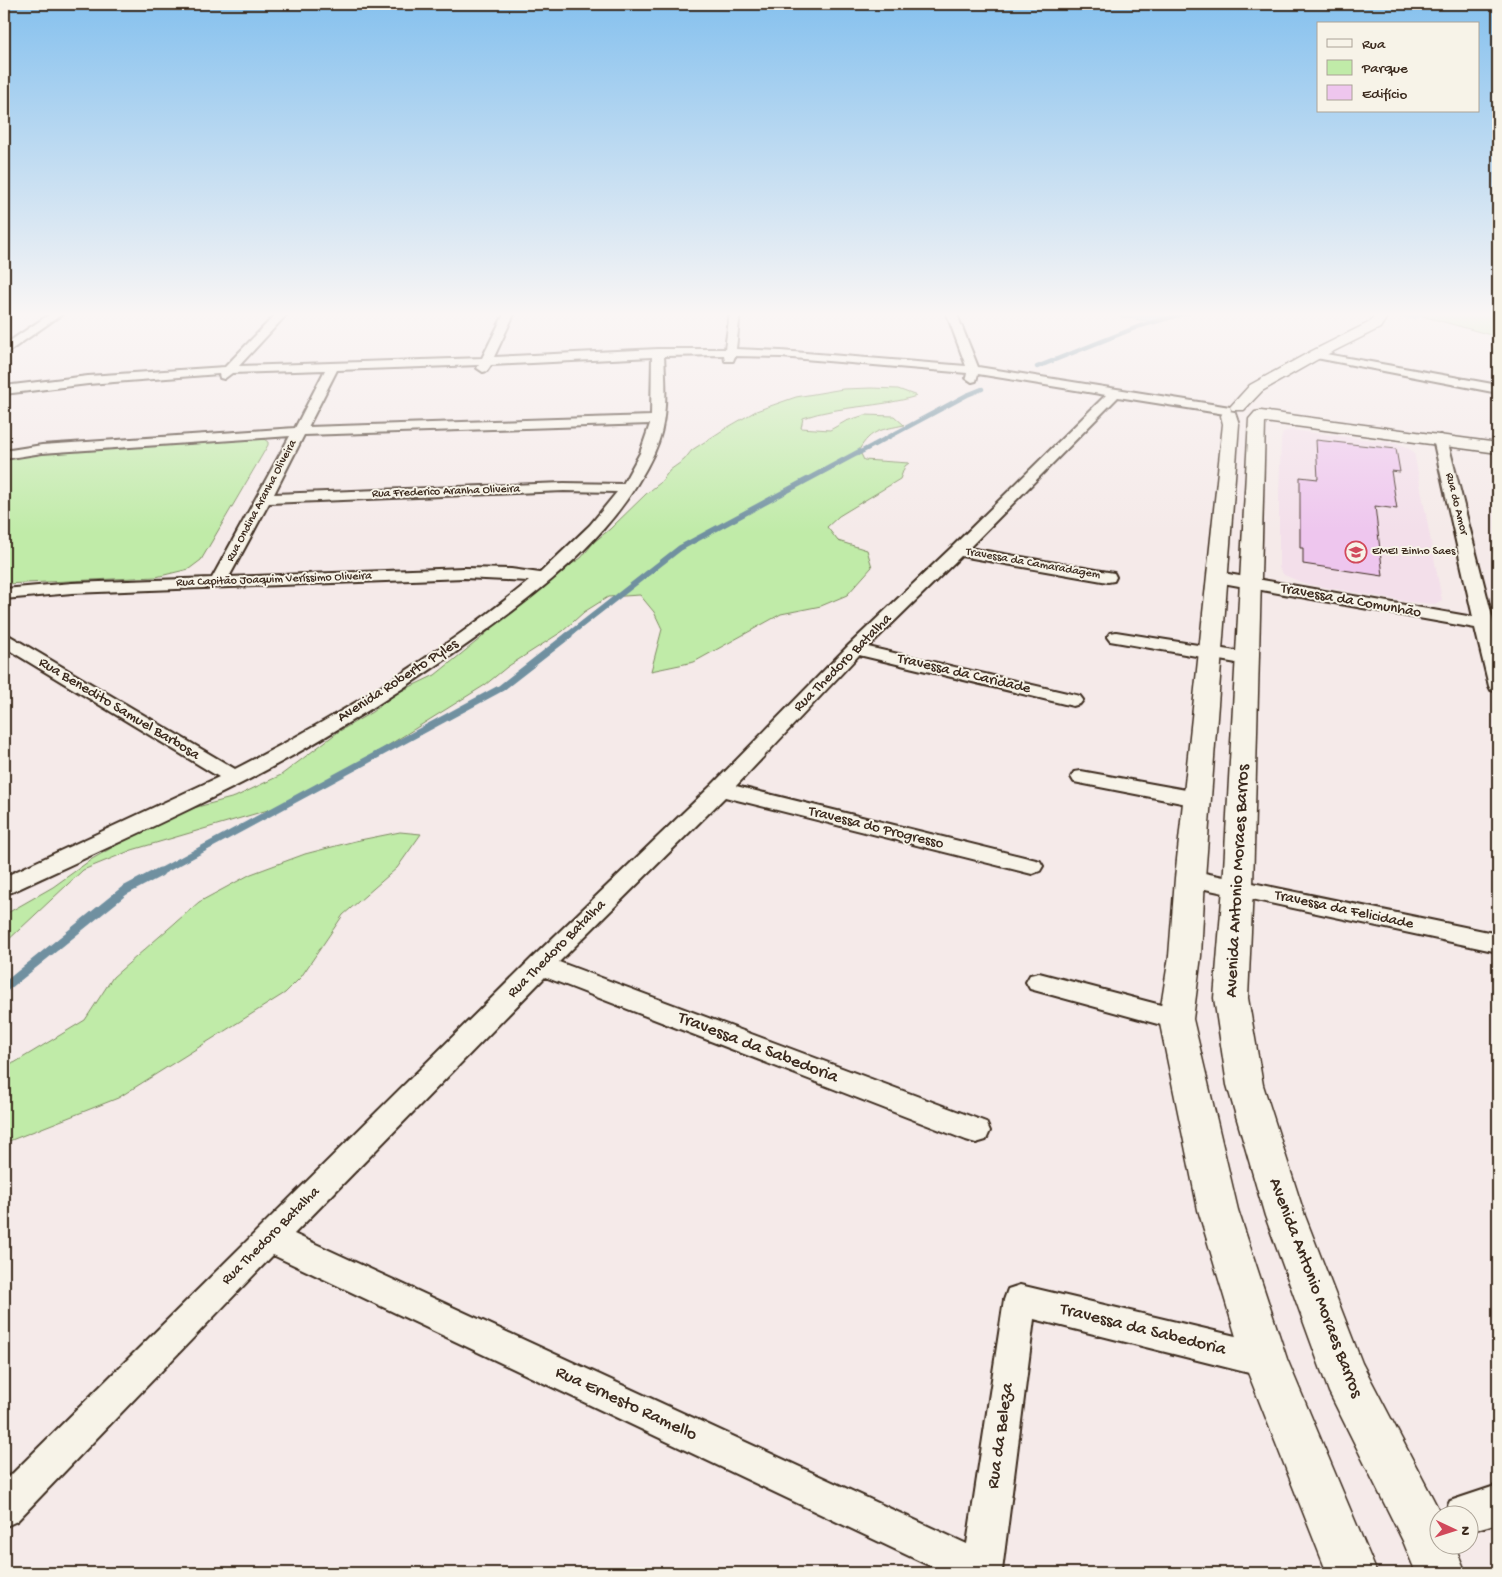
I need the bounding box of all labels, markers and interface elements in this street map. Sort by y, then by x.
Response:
legend [1317,22,1480,112]
text: Rua [1362,36,1386,54]
text: Parque [1361,60,1408,78]
text: Edifício [1362,86,1408,104]
street label: Rua Ondina Aranha Oliveira [224,437,300,564]
street label: Rua do Amor [1442,471,1471,538]
street label: Rua Frederico Aranha Oliveira [372,482,521,502]
school or university icon: EMEI Zinho Saes [1344,540,1368,564]
street label: Travessa da Camaradagem [964,545,1102,583]
place label: EMEI Zinho Saes [1372,545,1456,559]
street label: Rua Capitão Joaquim Veríssimo Oliveira [176,570,372,590]
street label: Travessa da Comunhão [1278,580,1423,622]
street label: Rua Thedoro Batalha [790,610,896,716]
street label: Avenida Roberto Pyles [334,635,462,727]
street label: Travessa da Caridade [895,650,1033,698]
street label: Rua Benedito Samuel Barbosa [35,654,203,765]
street label: Avenida Antonio Moraes Barros [1221,763,1255,998]
street label: Travessa do Progresso [806,802,946,854]
street label: Travessa da Felicidade [1272,886,1415,934]
street label: Rua Thedoro Batalha [504,896,610,1002]
street label: Travessa da Sabedoria [674,1007,842,1089]
street label: Avenida Antonio Moraes Barros [1263,1175,1367,1402]
street label: Rua Thedoro Batalha [218,1183,324,1289]
street label: Travessa da Sabedoria [1057,1299,1229,1361]
street label: Rua Ernesto Ramello [552,1362,700,1446]
street label: Rua da Beleza [983,1381,1019,1490]
north arrow [1430,1504,1480,1554]
text: N [1456,1526,1473,1536]

